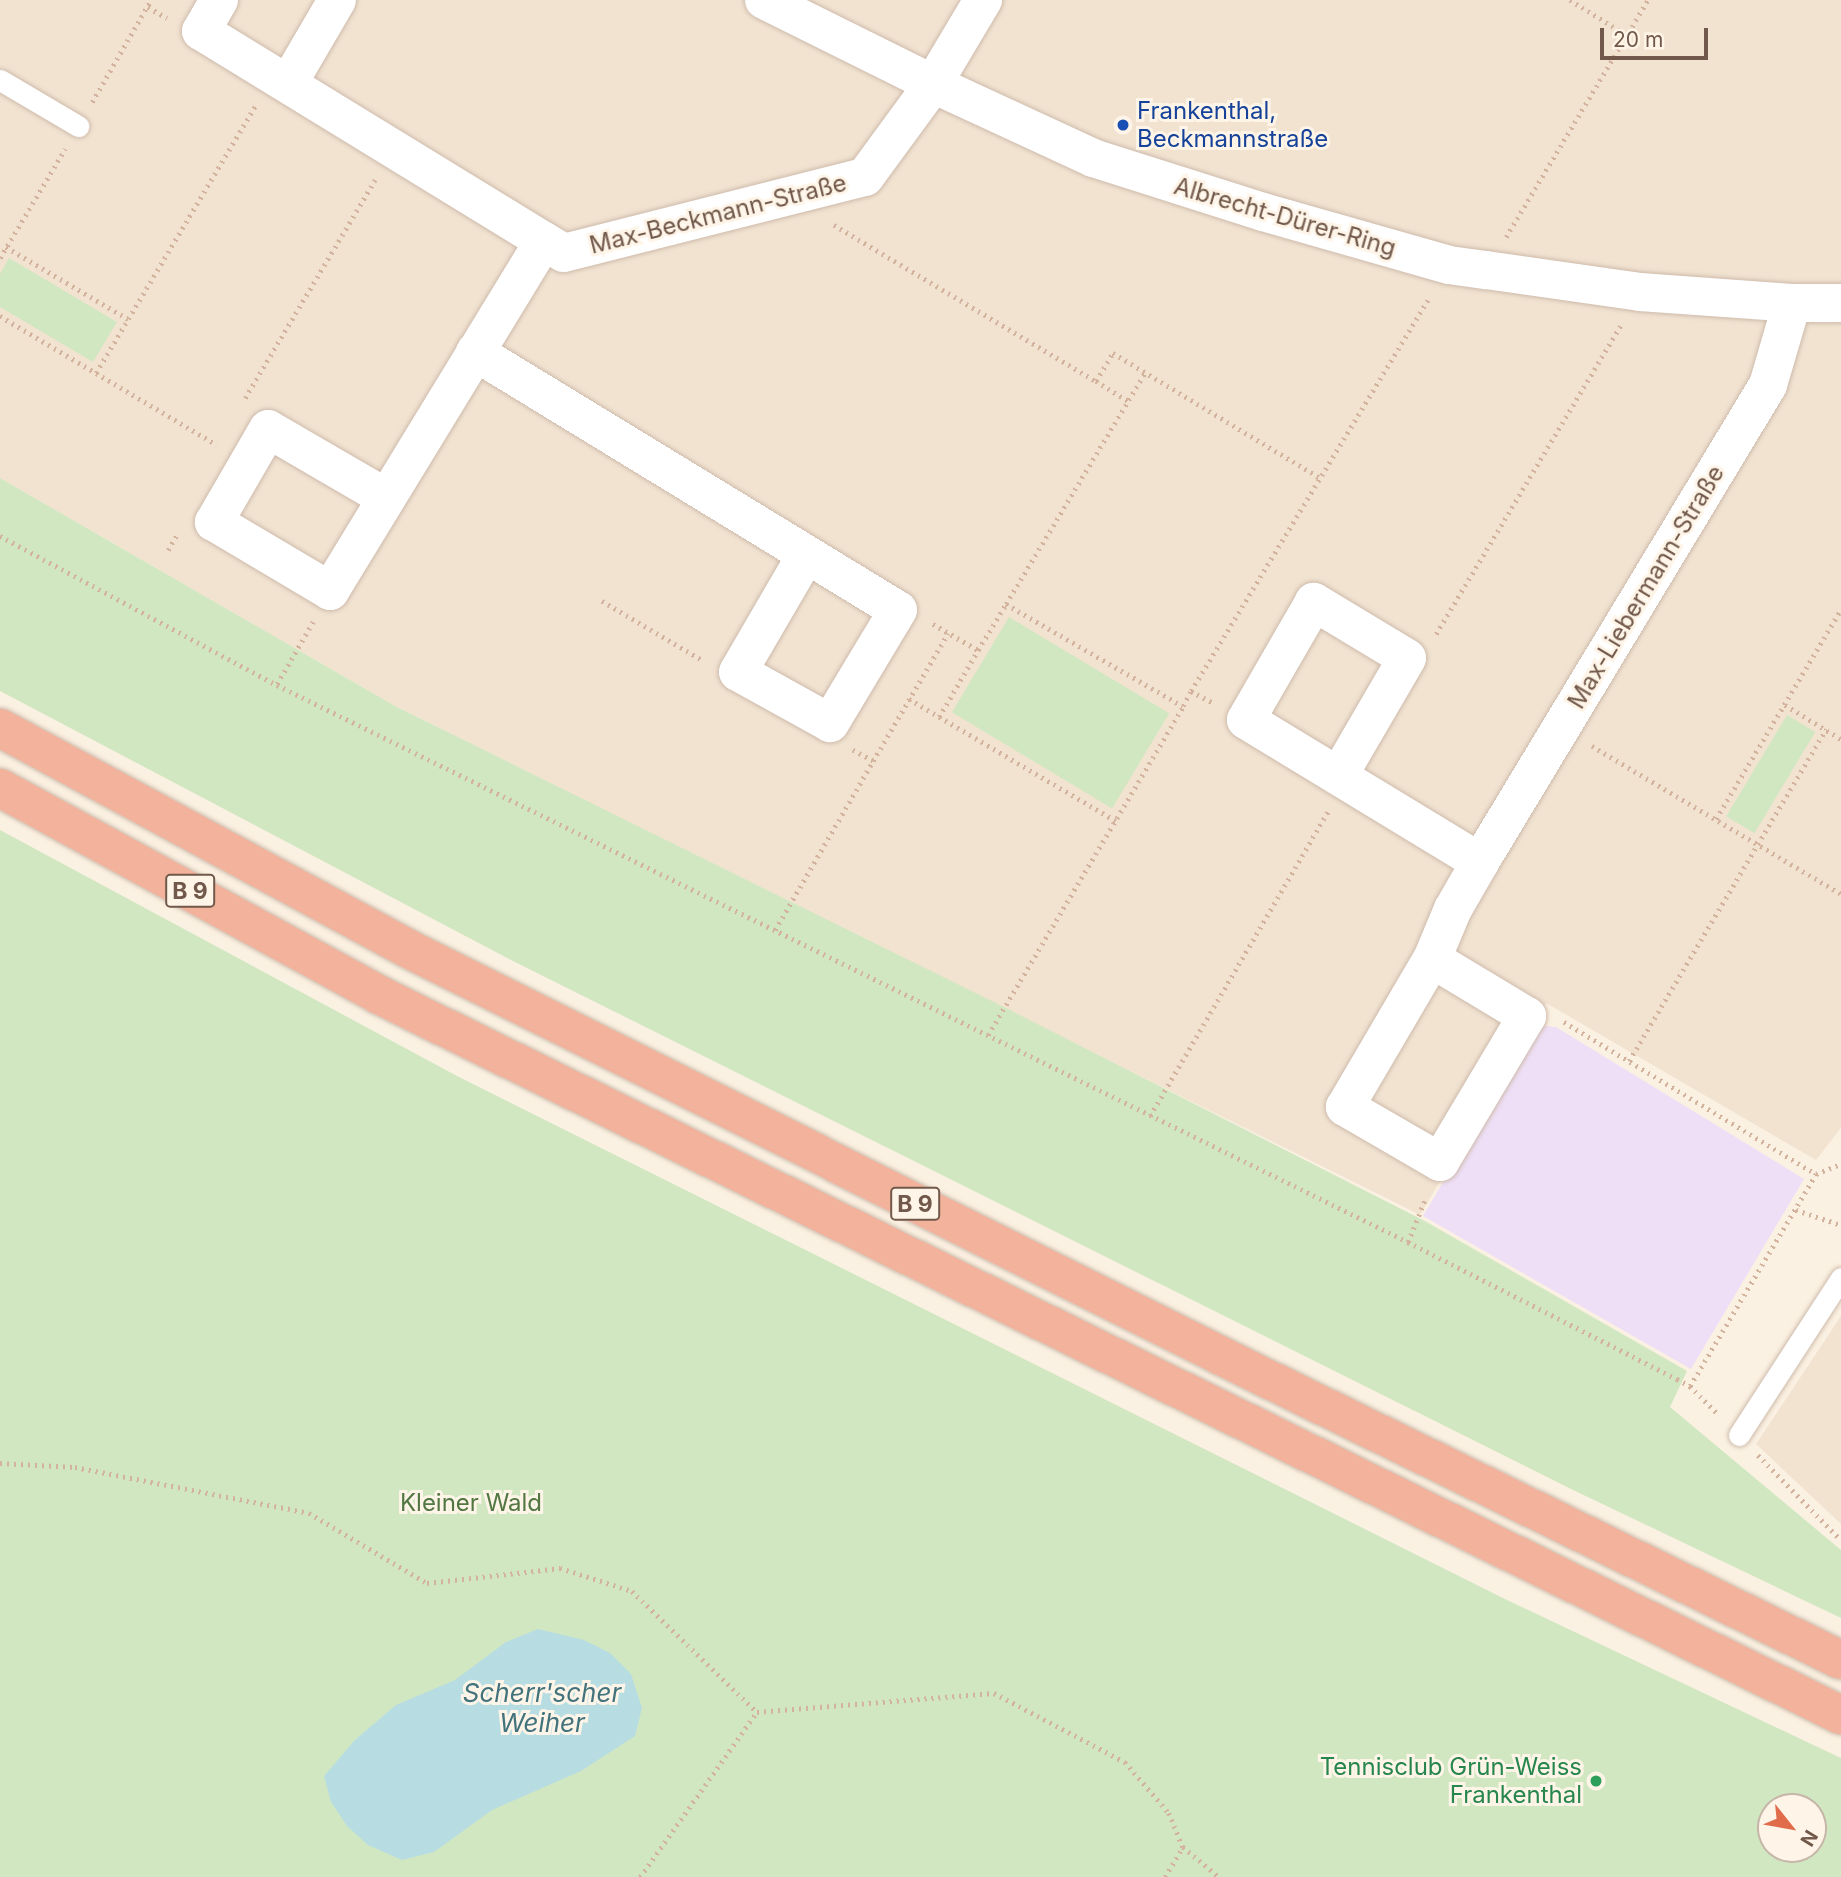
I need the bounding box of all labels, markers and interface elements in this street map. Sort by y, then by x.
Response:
scale bar [1603,14,1712,58]
text: 20 m [1613,27,1663,52]
place label: Frankenthal, Beckmannstraße [1137,97,1328,153]
marker: Frankenthal, Beckmannstraße [1115,117,1131,133]
street label: Max-Beckmann-Straße [587,168,849,260]
street label: Albrecht-Dürer-Ring [1171,172,1399,262]
street label: Max-Liebermann-Straße [1562,460,1730,714]
road number: B 9 [164,872,216,911]
road number: B 9 [889,1184,941,1224]
park label: Kleiner Wald [400,1489,542,1517]
water label: Scherr'scher Weiher [463,1677,621,1738]
place label: Tennisclub Grün-Weiss Frankenthal [1320,1753,1582,1809]
marker: Tennisclub Grün-Weiss Frankenthal [1588,1773,1604,1789]
north arrow [1757,1793,1827,1863]
text: N [1795,1826,1822,1850]

